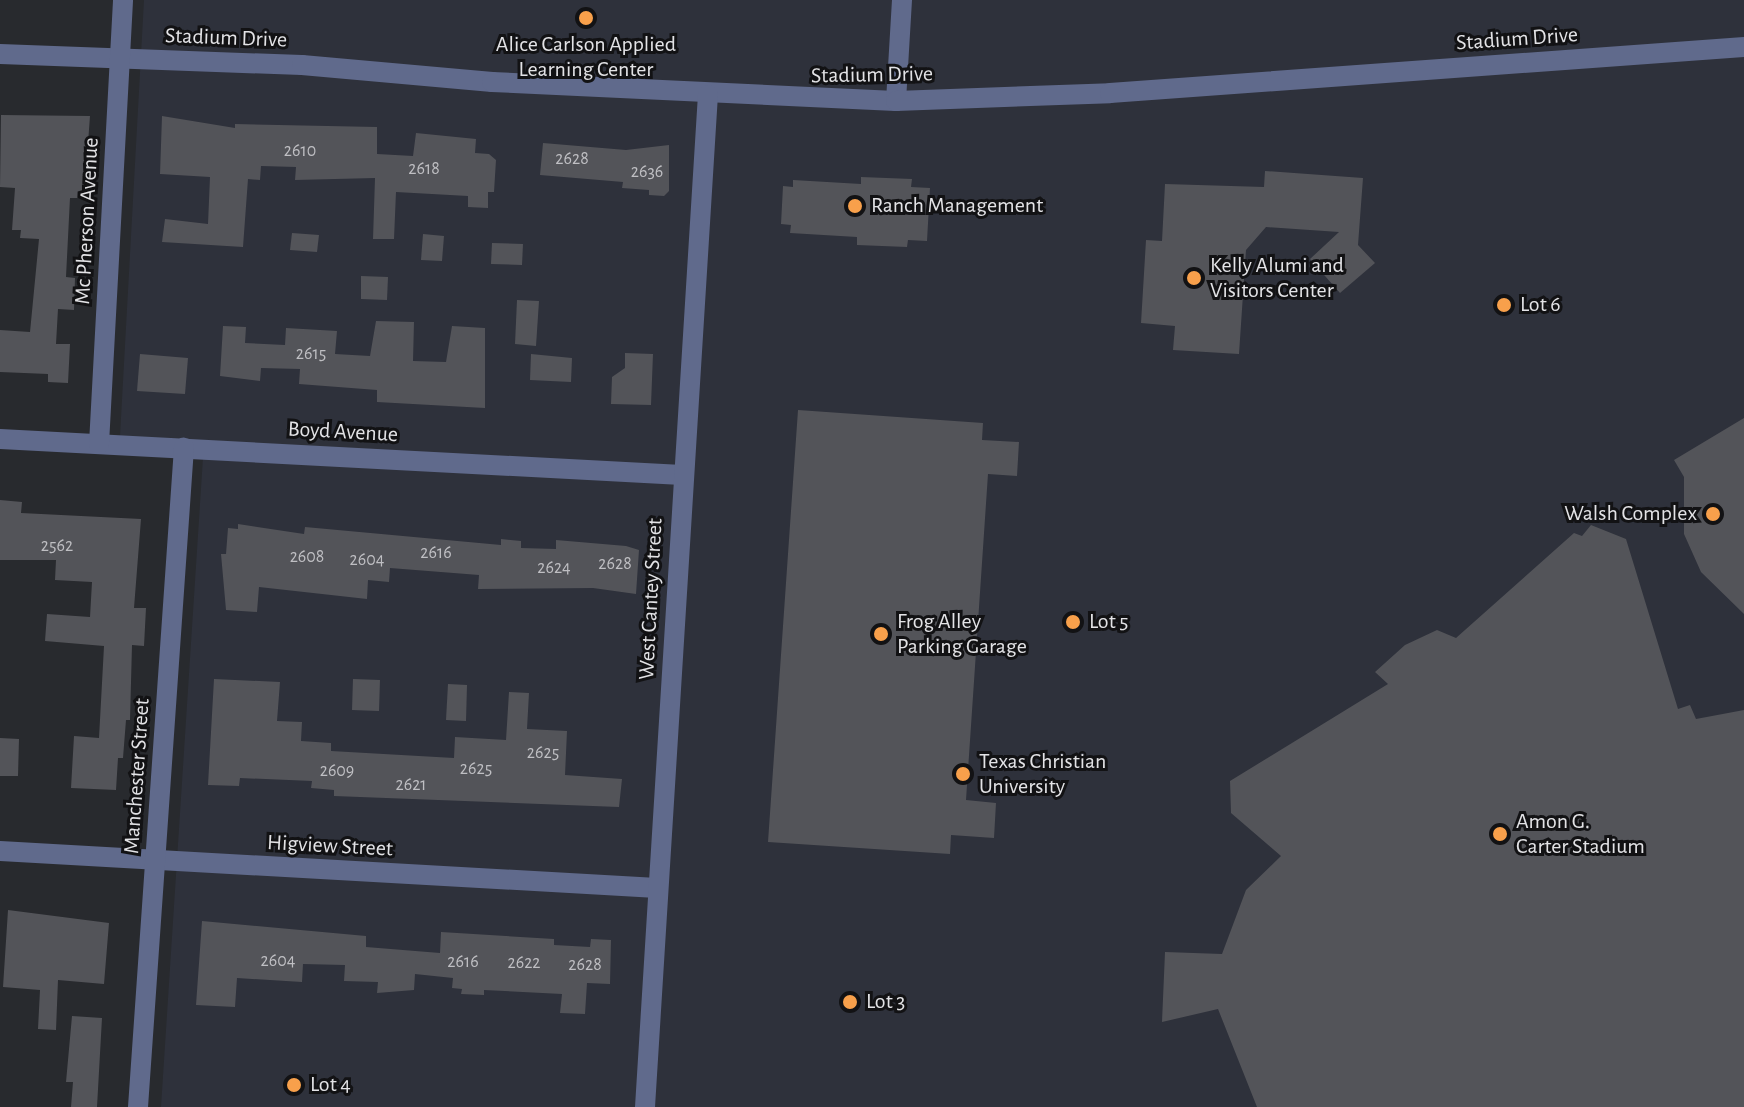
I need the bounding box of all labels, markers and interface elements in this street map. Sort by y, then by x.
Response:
marker: Alice Carlson Applied Learning Center [577,9,595,27]
street label: Stadium Drive [1455,22,1579,56]
street label: Stadium Drive [164,23,288,53]
place label: Alice Carlson Applied Learning Center [496,31,676,82]
street label: Stadium Drive [811,61,933,89]
street label: Mc Pherson Avenue [69,137,105,305]
house number: 2610 [284,140,316,162]
house number: 2628 [555,148,589,170]
house number: 2618 [408,158,440,180]
house number: 2636 [631,161,663,183]
place label: Ranch Management [871,193,1043,219]
marker: Ranch Management [846,197,864,215]
place label: Kelly Alumi and Visitors Center [1210,252,1344,304]
marker: Kelly Alumi and Visitors Center [1185,269,1203,287]
place label: Lot 6 [1520,292,1561,318]
marker: Lot 6 [1495,296,1513,314]
house number: 2615 [296,343,326,365]
street label: Boyd Avenue [287,416,399,448]
place label: Walsh Complex [1564,501,1697,527]
marker: Walsh Complex [1704,505,1722,523]
street label: West Cantey Street [634,517,668,681]
house number: 2562 [41,535,73,557]
house number: 2616 [420,542,452,564]
house number: 2608 [290,546,324,568]
house number: 2604 [350,549,384,571]
house number: 2628 [598,553,632,575]
house number: 2624 [537,557,571,579]
place label: Frog Alley Parking Garage [897,608,1027,660]
place label: Lot 5 [1089,609,1128,635]
marker: Lot 5 [1064,613,1082,631]
marker: Frog Alley Parking Garage [872,625,890,643]
street label: Manchester Street [118,697,156,855]
house number: 2625 [527,742,559,764]
place label: Texas Christian University [979,748,1106,800]
house number: 2625 [460,758,492,780]
house number: 2609 [320,760,354,782]
marker: Texas Christian University [954,765,972,783]
house number: 2621 [395,774,427,796]
place label: Amon G. Carter Stadium [1516,808,1645,860]
marker: Amon G. Carter Stadium [1491,825,1509,843]
street label: Higview Street [266,830,394,862]
house number: 2604 [261,950,295,972]
house number: 2616 [447,951,479,973]
house number: 2622 [507,952,541,974]
house number: 2628 [568,954,602,976]
place label: Lot 3 [866,989,905,1015]
marker: Lot 3 [841,993,859,1011]
place label: Lot 4 [310,1072,351,1098]
marker: Lot 4 [285,1076,303,1094]

